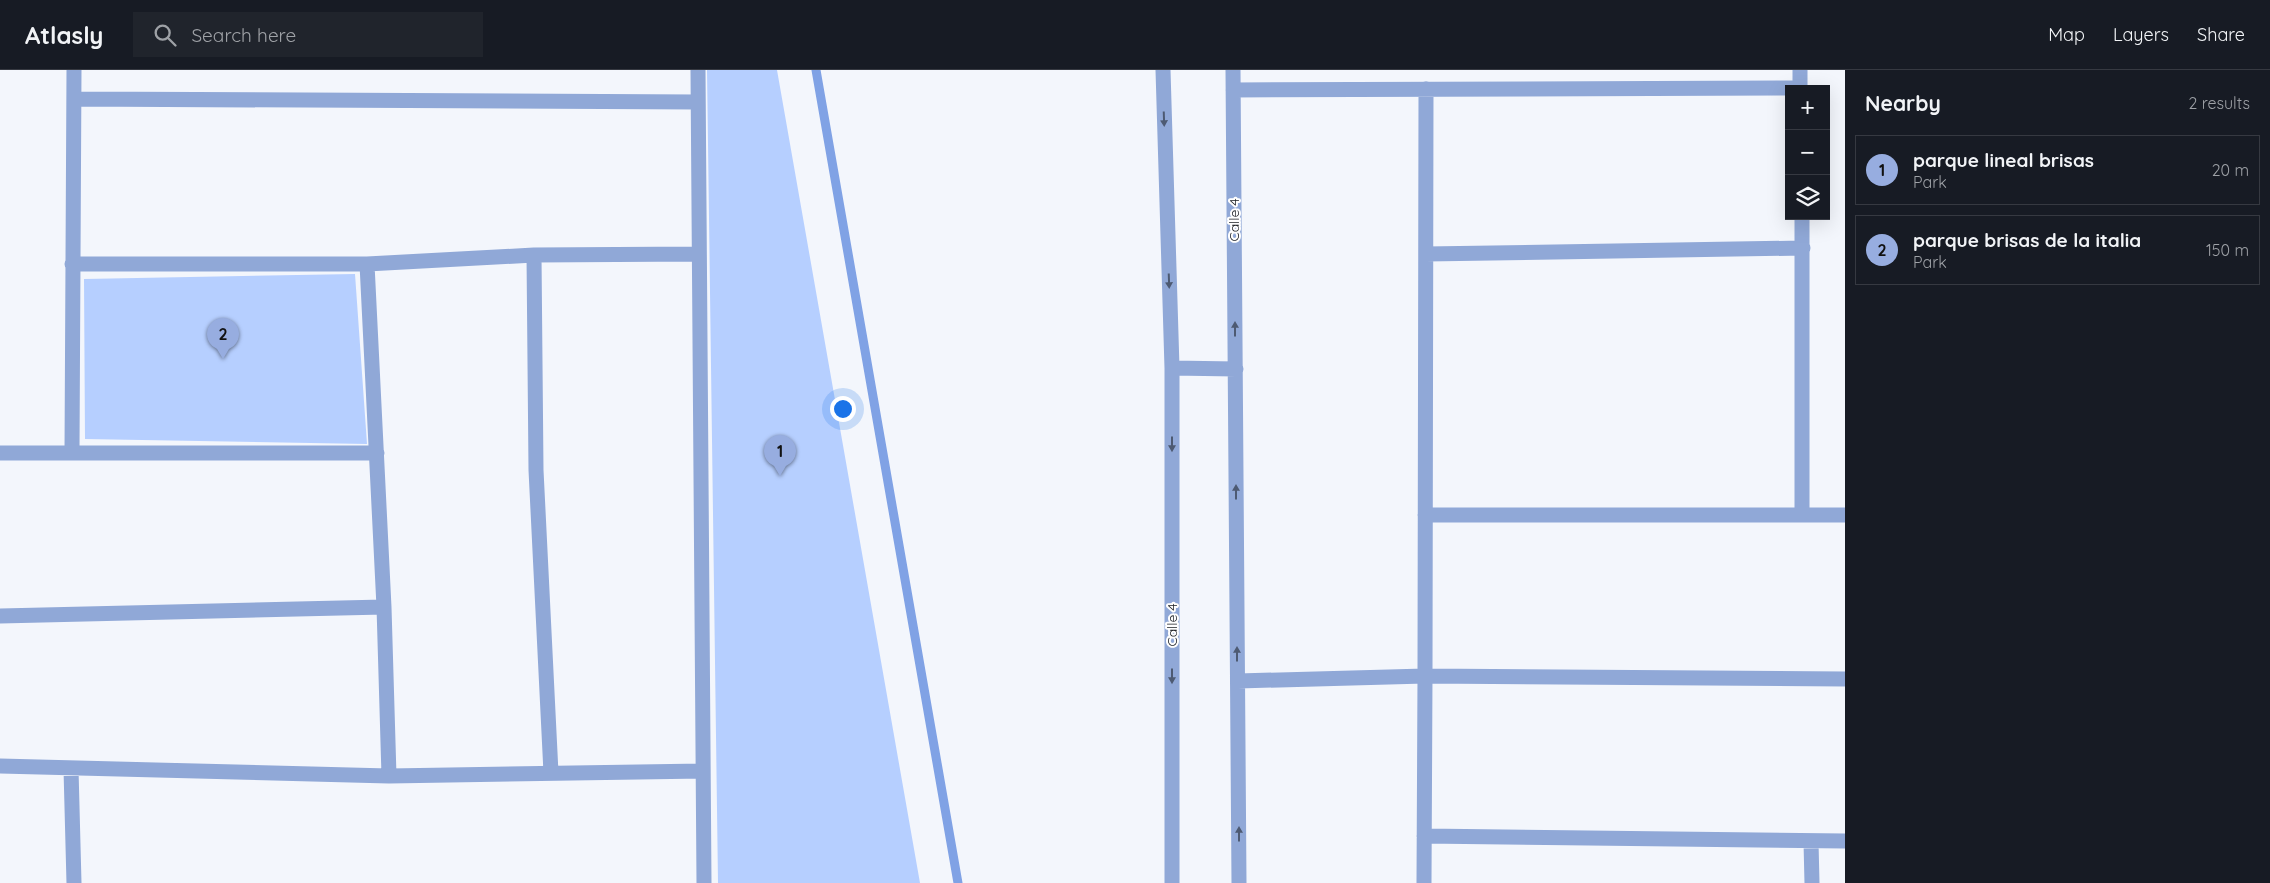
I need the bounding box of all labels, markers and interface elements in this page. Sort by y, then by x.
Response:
search box [133,12,483,57]
text: Atlasly [25,20,103,50]
icon: search [151,21,179,49]
text: Search here [191,23,296,47]
text: Map [2048,23,2085,46]
text: Layers [2113,23,2169,46]
text: Share [2197,23,2245,46]
map controls [1785,85,1830,220]
button: + [1785,85,1830,130]
text: Nearby [1865,90,1941,116]
text: 2 results [2188,93,2250,113]
one-way arrow [1160,111,1168,127]
button: − [1785,130,1830,175]
text: parque lineal brisas [1913,148,2094,172]
text: 1 [1879,160,1885,180]
text: 20 m [2212,160,2249,180]
text: Park [1913,172,1947,192]
button: layers [1785,175,1830,220]
street label: Calle 4 [1225,198,1243,242]
text: parque brisas de la italia [1913,228,2141,252]
text: 2 [1877,240,1887,260]
text: 150 m [2206,240,2249,260]
text: Park [1913,252,1947,272]
one-way arrow [1165,273,1173,289]
pin: 2 [207,318,239,359]
one-way arrow [1231,321,1239,337]
your location [830,396,856,422]
pin: 1 [764,435,796,476]
one-way arrow [1168,436,1176,452]
one-way arrow [1232,484,1240,500]
street label: Calle 4 [1163,603,1181,647]
one-way arrow [1233,646,1241,662]
one-way arrow [1168,668,1176,684]
one-way arrow [1235,826,1243,842]

